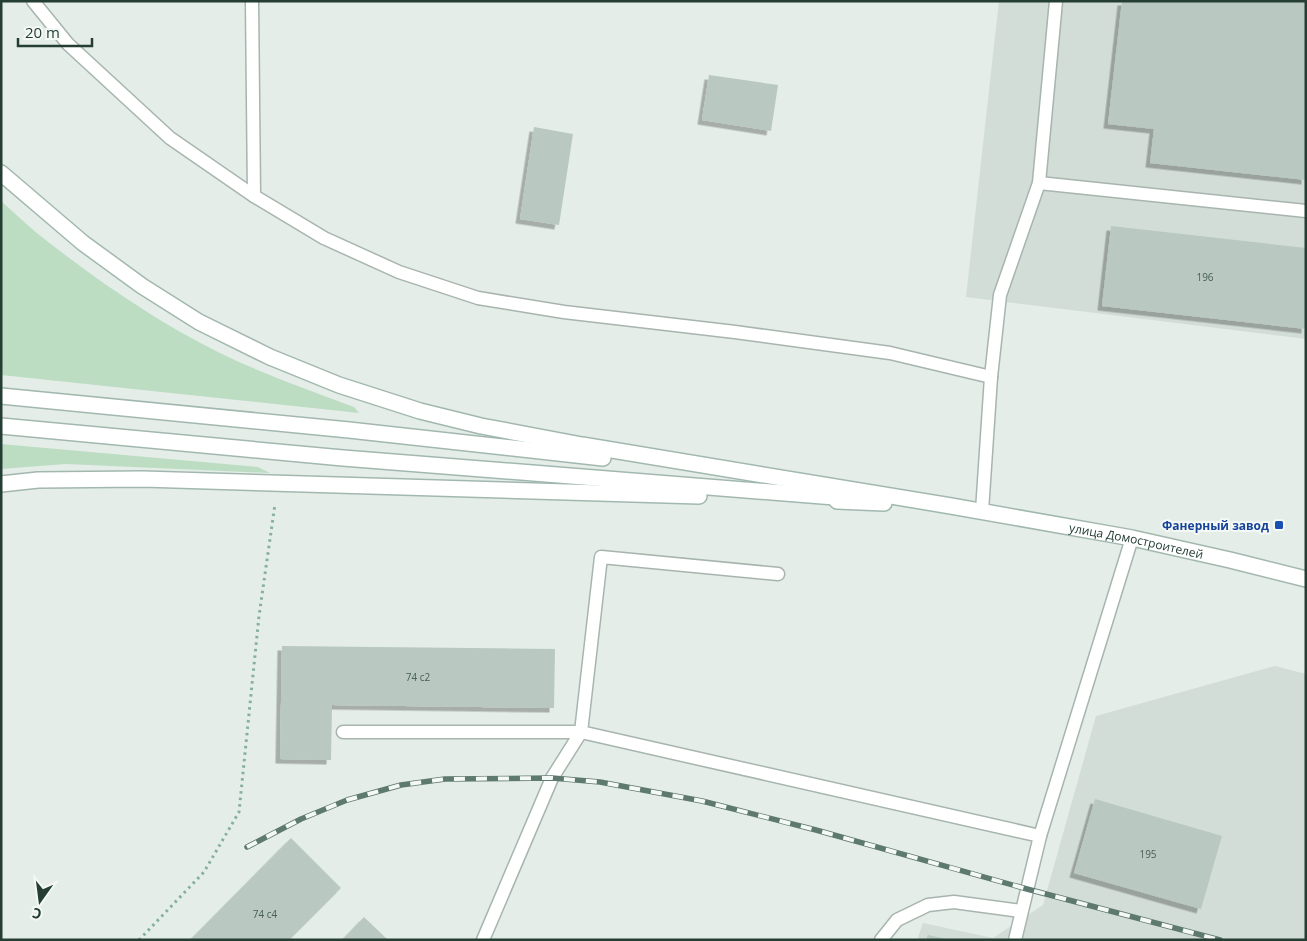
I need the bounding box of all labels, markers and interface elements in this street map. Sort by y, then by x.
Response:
scale bar [18,15,91,47]
text: 20 m [25,22,60,42]
house number: 196 [1196,270,1214,284]
place label: Фанерный завод [1162,517,1269,534]
street label: улица Домостроителей [1068,519,1205,562]
marker: Фанерный завод [1273,519,1285,531]
house number: 74 с2 [406,670,431,684]
house number: 195 [1139,847,1157,861]
north arrow [15,876,65,926]
text: С [30,904,43,924]
house number: 74 с4 [253,907,278,921]

